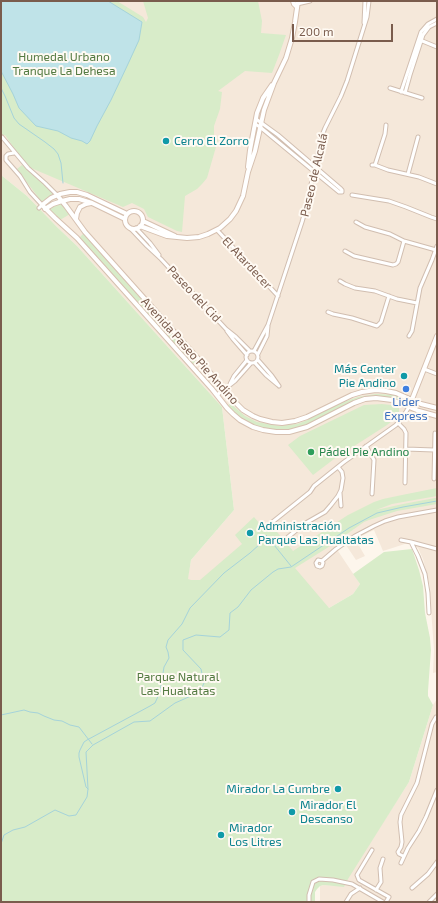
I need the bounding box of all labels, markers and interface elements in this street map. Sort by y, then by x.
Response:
scale bar [294,16,395,42]
text: 200 m [299,24,333,38]
park label: Humedal Urbano Tranque La Dehesa [13,50,115,78]
street label: Paseo de Alcalá [297,132,331,218]
place label: Cerro El Zorro [174,134,249,148]
marker: Cerro El Zorro [161,136,171,146]
street label: El Atardecer [219,234,275,292]
street label: Paseo del Cid [164,263,224,325]
street label: Avenida Paseo Pie Andino [138,295,242,407]
place label: Más Center Pie Andino [334,362,396,390]
marker: Más Center Pie Andino [399,371,409,381]
marker: Lider Express [401,384,411,394]
place label: Lider Express [384,395,428,423]
place label: Pádel Pie Andino [319,445,409,459]
marker: Pádel Pie Andino [306,447,316,457]
place label: Administración Parque Las Hualtatas [258,519,374,547]
marker: Administración Parque Las Hualtatas [245,528,255,538]
park label: Parque Natural Las Hualtatas [137,670,219,698]
place label: Mirador La Cumbre [226,782,330,796]
marker: Mirador La Cumbre [333,784,343,794]
place label: Mirador El Descanso [300,798,356,826]
marker: Mirador El Descanso [287,807,297,817]
place label: Mirador Los Litres [229,821,282,849]
marker: Mirador Los Litres [216,830,226,840]

